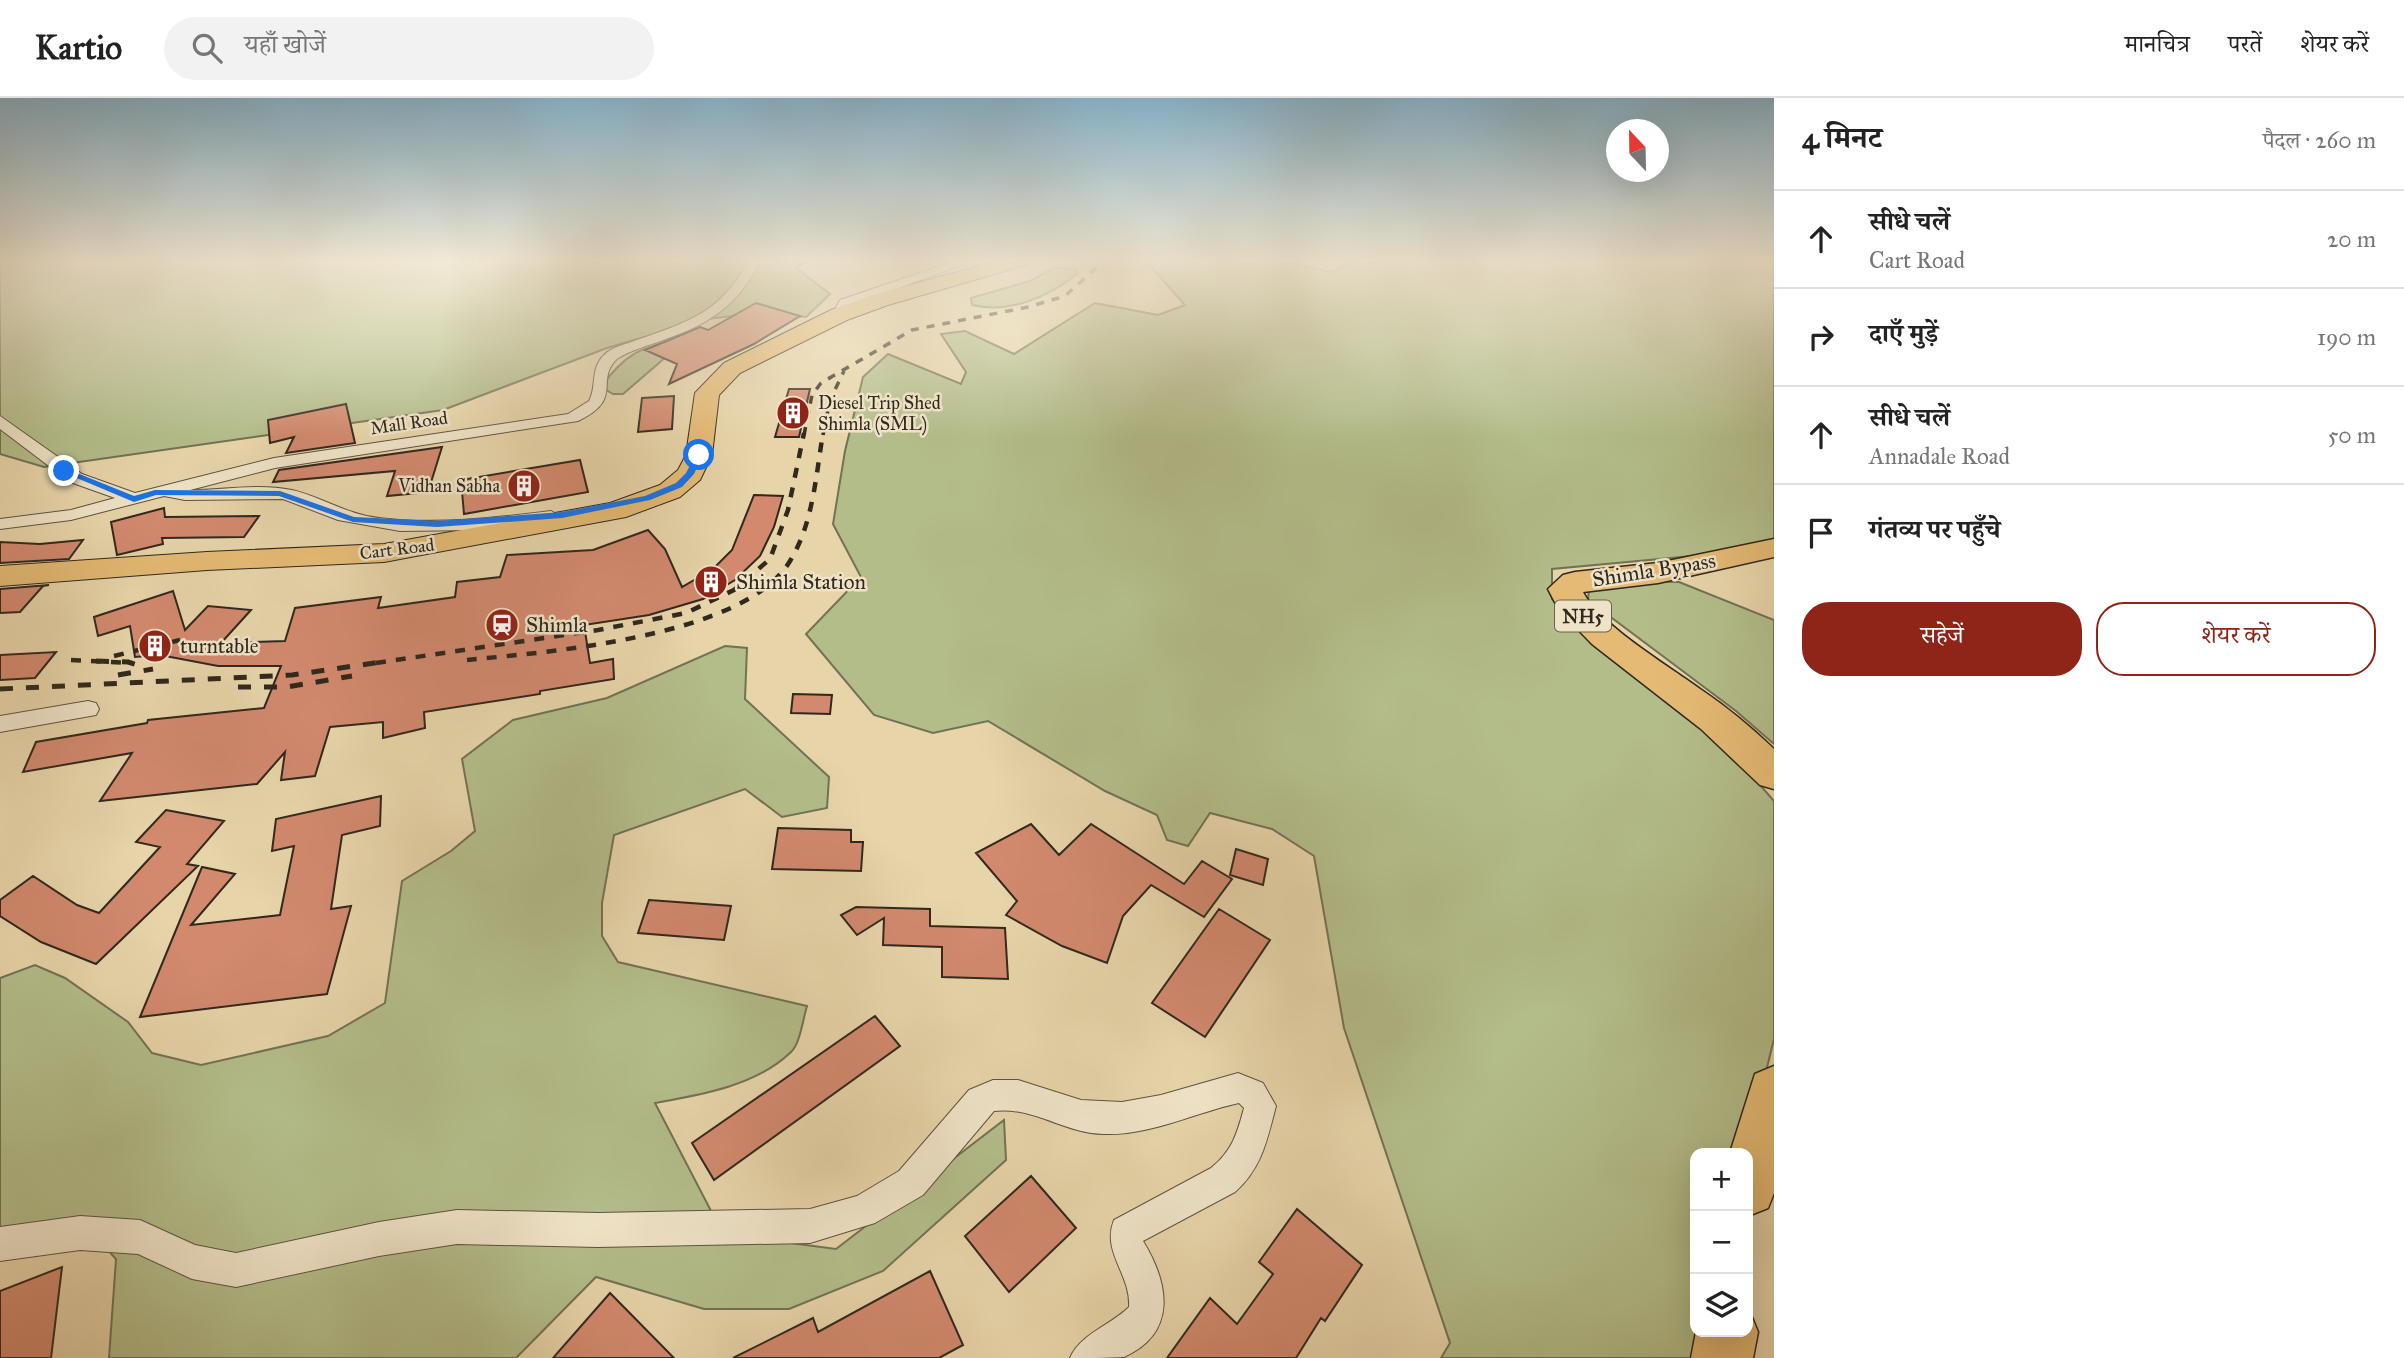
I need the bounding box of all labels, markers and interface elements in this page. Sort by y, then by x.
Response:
search box [164,17,654,80]
text: Kartio [35,28,122,68]
text: यहाँ खोजें [244,28,326,60]
icon: search [188,29,226,67]
text: मानचित्र [2125,29,2190,59]
text: परतें [2228,29,2262,59]
text: शेयर करें [2300,29,2369,59]
north arrow [1606,119,1669,182]
text: 4 मिनट [1802,120,1882,156]
text: पैदल · 260 m [2263,126,2376,154]
text: सीधे चलें [1869,205,1950,237]
icon: ahead [1802,220,1840,258]
text: 20 m [2327,225,2376,253]
text: Cart Road [1869,246,1965,274]
text: दाएँ मुड़ें [1869,317,1938,349]
icon: right [1802,318,1840,356]
text: 190 m [2317,323,2376,351]
place label: Diesel Trip Shed Shimla (SML) [818,392,941,436]
building icon: Diesel Trip Shed Shimla (SML) [774,394,812,432]
text: सीधे चलें [1869,401,1950,433]
street label: Mall Road [369,407,449,439]
icon: ahead [1802,416,1840,454]
text: 50 m [2328,421,2376,449]
route start [683,439,714,470]
text: Annadale Road [1869,442,2010,470]
route end [48,455,79,486]
building icon: Vidhan Sabha [505,467,543,505]
place label: Vidhan Sabha [397,475,500,497]
text: गंतव्य पर पहुँचे [1869,513,2000,545]
icon: arrive [1802,514,1840,552]
street label: Cart Road [358,533,436,565]
street label: Shimla Bypass [1590,547,1718,593]
building icon: Shimla Station [692,563,730,601]
place label: Shimla Station [736,569,866,595]
road number: NH5 [1555,601,1611,632]
button: सहेजें [1802,602,2082,676]
button: शेयर करें [2096,602,2376,676]
station icon: Shimla [483,606,521,644]
place label: Shimla [526,612,588,638]
building icon: turntable [136,627,174,665]
place label: turntable [180,633,259,659]
map controls [1690,1148,1753,1337]
button: + [1690,1148,1753,1211]
button: − [1690,1211,1753,1274]
button: layers [1690,1274,1753,1337]

